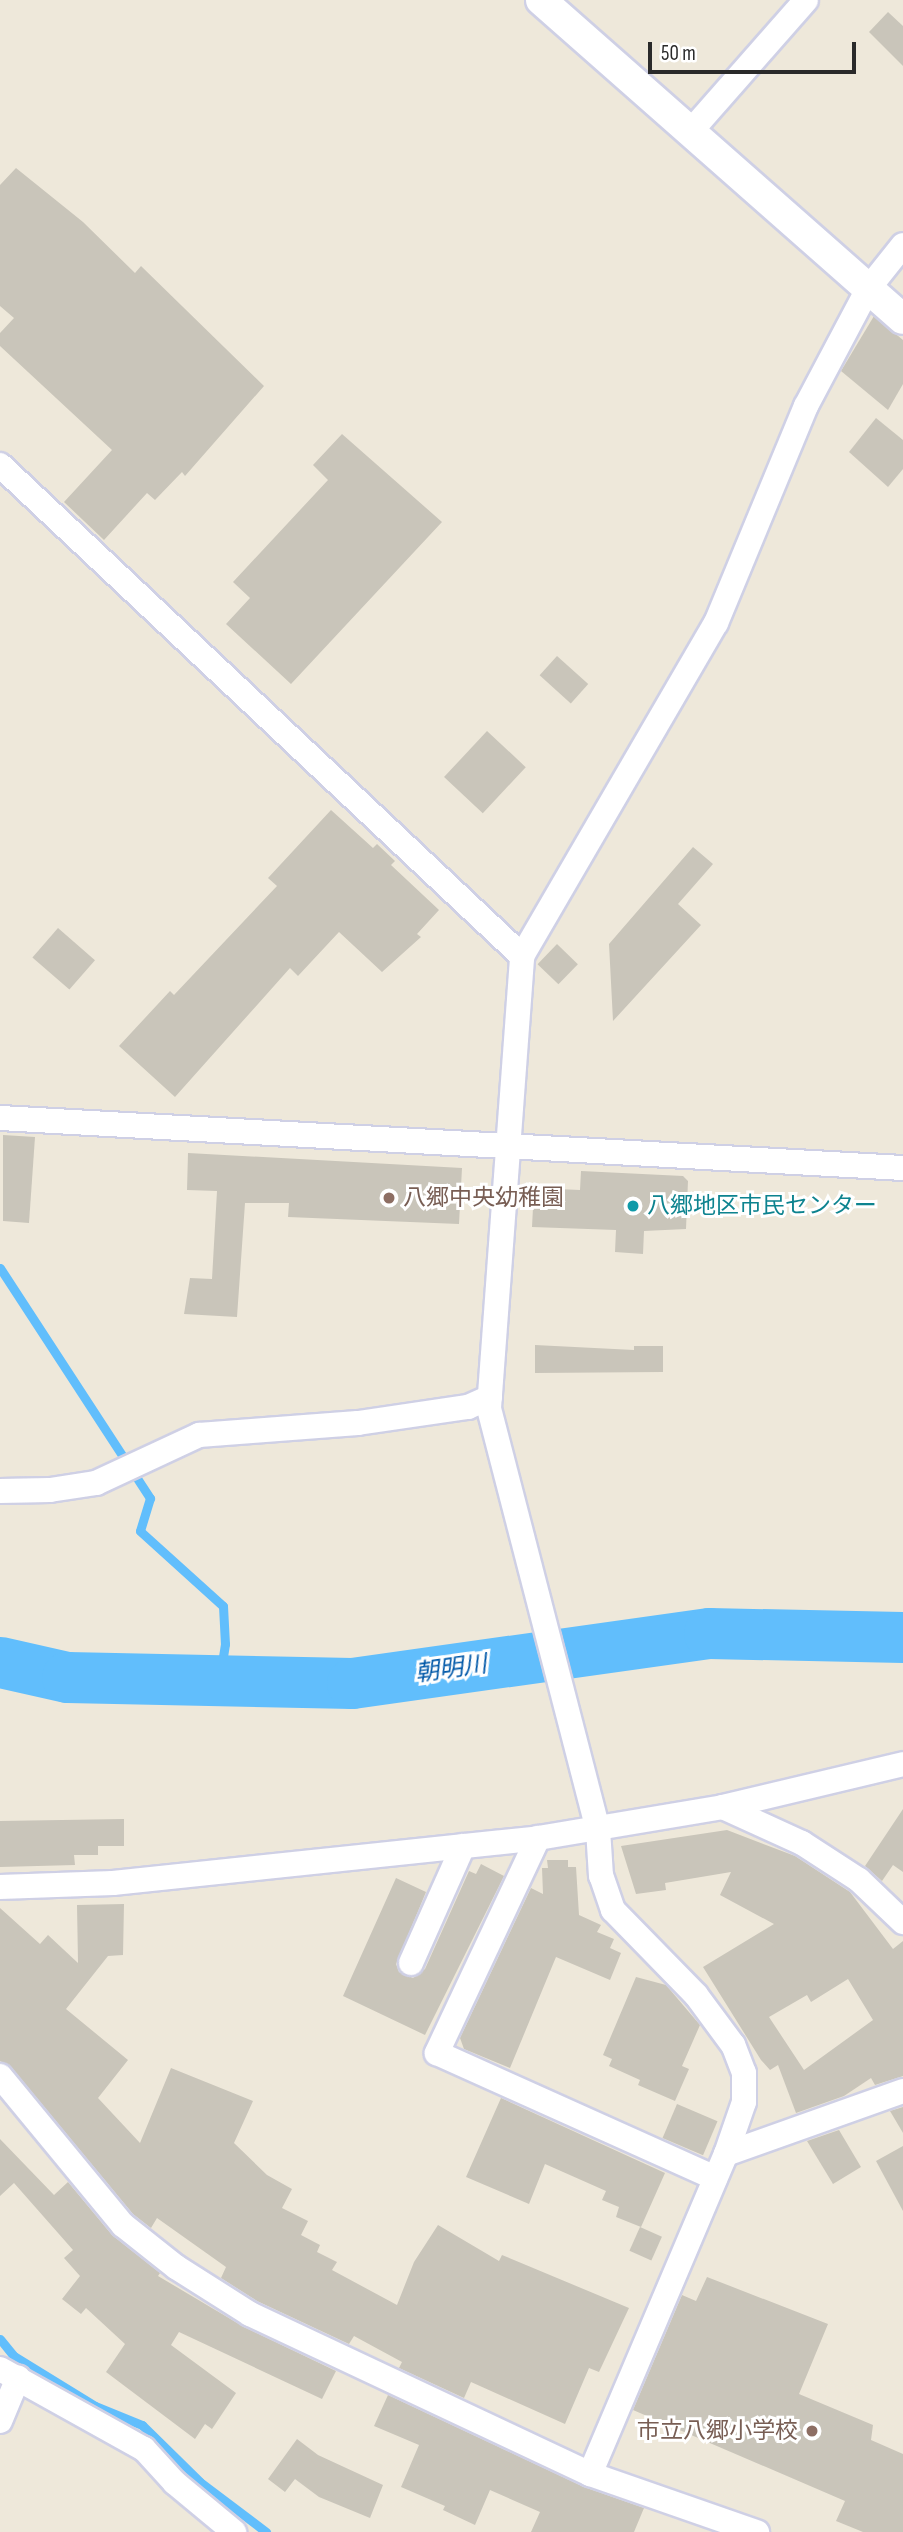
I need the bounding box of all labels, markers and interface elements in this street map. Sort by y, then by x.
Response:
scale bar [651,28,859,72]
text: 50 m [661,41,696,66]
place label: 八郷中央幼稚園 [403,1184,564,1212]
marker: 八郷中央幼稚園 [381,1190,397,1206]
place label: 八郷地区市民センター [647,1192,877,1220]
marker: 八郷地区市民センター [625,1198,641,1214]
water label: 朝明川 [413,1650,489,1688]
place label: 市立八郷小学校 [637,2417,798,2445]
marker: 市立八郷小学校 [804,2423,820,2439]

